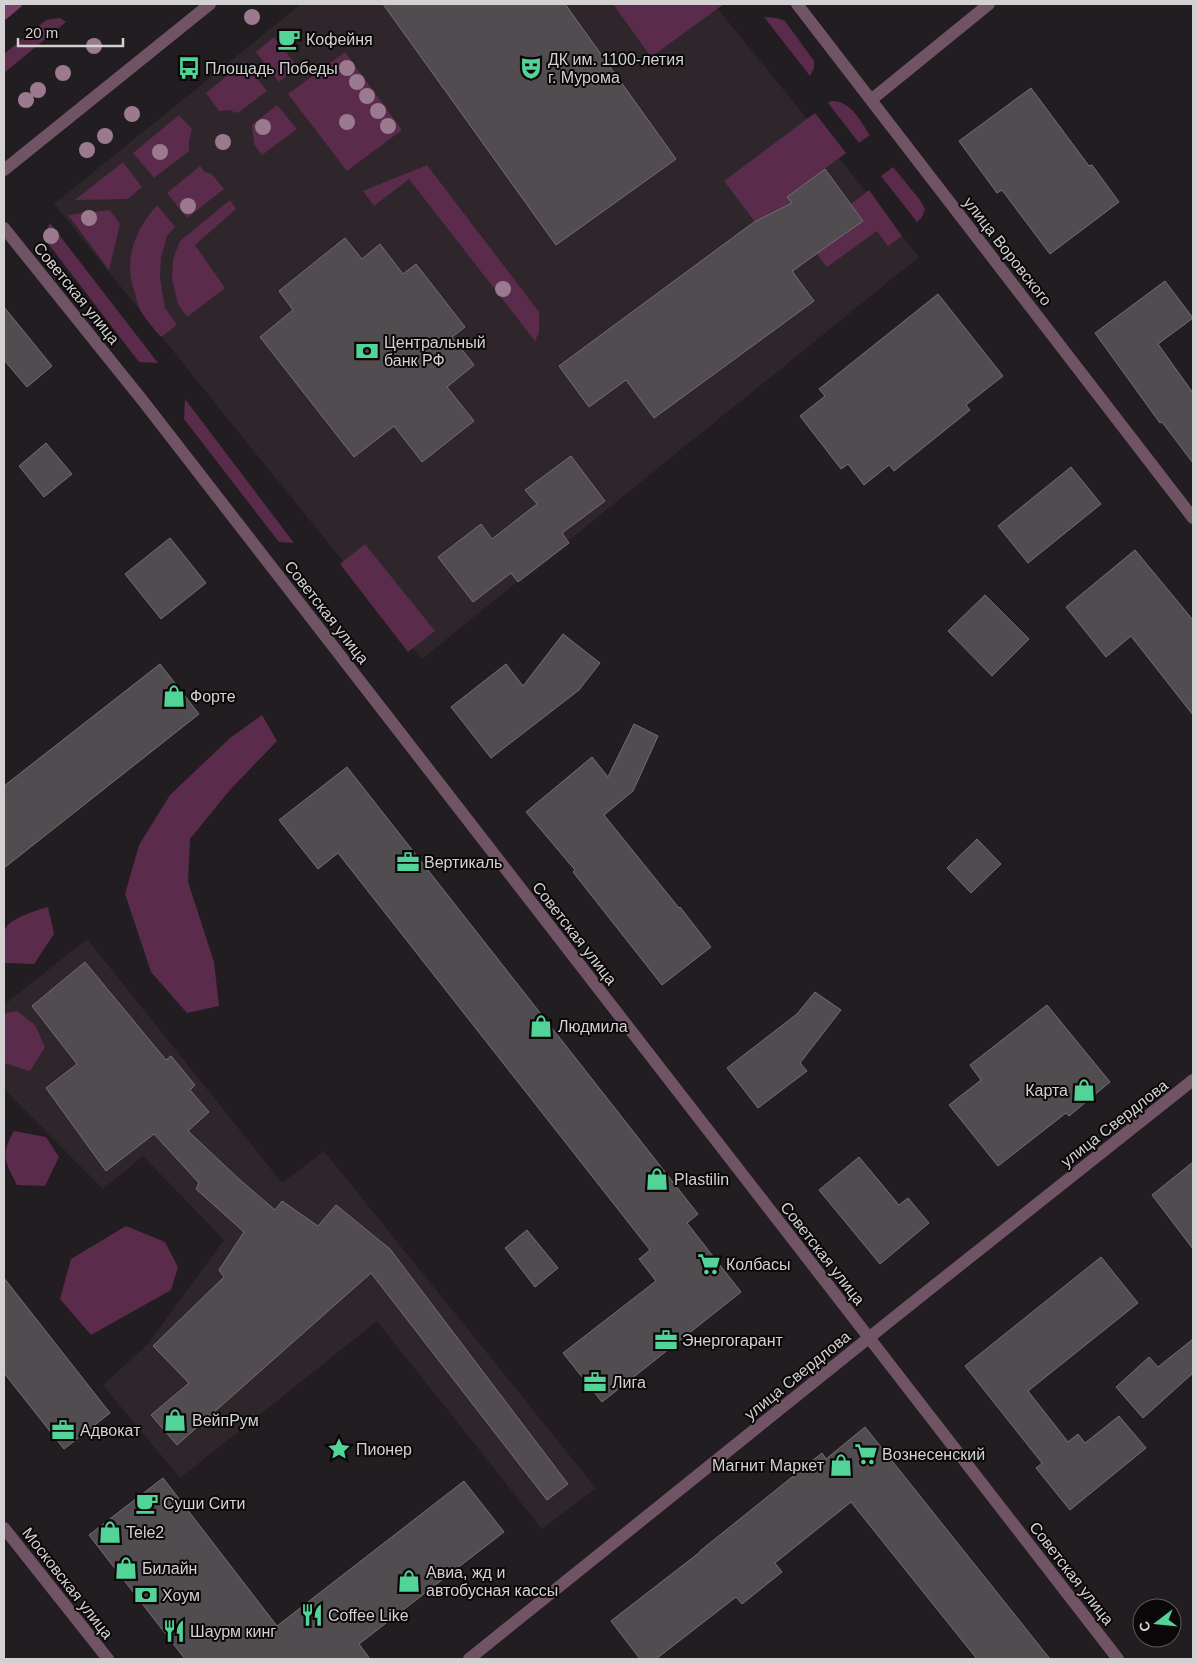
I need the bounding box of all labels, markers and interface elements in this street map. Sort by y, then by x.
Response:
scale bar [18,15,122,47]
text: 20 m [25,24,58,41]
cafe icon: Кофейня [276,26,302,52]
place label: Кофейня [306,31,373,48]
place label: ДК им. 1100-летия г. Мурома [548,51,684,86]
bus stop icon: Площадь Победы [176,55,202,81]
theatre icon: ДК им. 1100-летия г. Мурома [518,55,544,81]
place label: Площадь Победы [205,60,338,77]
street label: улица Воровского [960,194,1055,309]
street label: Советская улица [30,239,123,348]
place label: Центральный банк РФ [384,334,486,369]
bank icon: Центральный банк РФ [354,338,380,364]
street label: Советская улица [281,558,372,667]
shop icon: Форте [161,683,187,709]
place label: Форте [190,688,236,705]
office icon: Вертикаль [395,849,421,875]
place label: Вертикаль [424,854,502,871]
street label: Советская улица [529,879,620,988]
shop icon: Людмила [528,1013,554,1039]
place label: Людмила [558,1018,628,1035]
street label: улица Свердлова [1058,1076,1171,1170]
shop icon: Карта [1071,1077,1097,1103]
place label: Карта [1025,1082,1068,1099]
shop icon: Plastilin [644,1166,670,1192]
place label: Plastilin [674,1171,729,1188]
street label: Советская улица [777,1199,868,1308]
supermarket icon: Колбасы [696,1251,722,1277]
place label: Колбасы [726,1256,790,1273]
office icon: Энергогарант [653,1327,679,1353]
street label: улица Свердлова [741,1328,854,1423]
place label: Энергогарант [682,1332,784,1349]
office icon: Лига [582,1369,608,1395]
place label: Лига [612,1374,646,1391]
shop icon: ВейпРум [162,1407,188,1433]
place label: ВейпРум [192,1412,259,1429]
office icon: Адвокат [50,1417,76,1443]
place label: Адвокат [80,1422,141,1439]
place icon: Пионер [326,1436,352,1462]
place label: Пионер [356,1441,412,1458]
supermarket icon: Вознесенский [853,1441,879,1467]
place label: Вознесенский [882,1446,985,1463]
shop icon: Магнит Маркет [828,1452,854,1478]
place label: Магнит Маркет [712,1457,825,1474]
cafe icon: Суши Сити [134,1490,160,1516]
place label: Суши Сити [163,1495,246,1512]
shop icon: Tele2 [97,1519,123,1545]
street label: Советская улица [1026,1519,1117,1628]
street label: Московская улица [19,1524,116,1642]
place label: Tele2 [126,1524,164,1541]
shop icon: Билайн [113,1555,139,1581]
place label: Билайн [142,1560,197,1577]
place label: Авиа, жд и автобусная кассы [426,1564,558,1599]
shop icon: Авиа, жд и автобусная кассы [396,1568,422,1594]
bank icon: Хоум [133,1582,159,1608]
place label: Хоум [162,1587,200,1604]
north arrow [1132,1598,1182,1648]
restaurant icon: Coffee Like [299,1602,325,1628]
place label: Coffee Like [328,1607,409,1624]
restaurant icon: Шаурм кинг [161,1618,187,1644]
text: С [1135,1620,1154,1634]
place label: Шаурм кинг [190,1623,276,1640]

